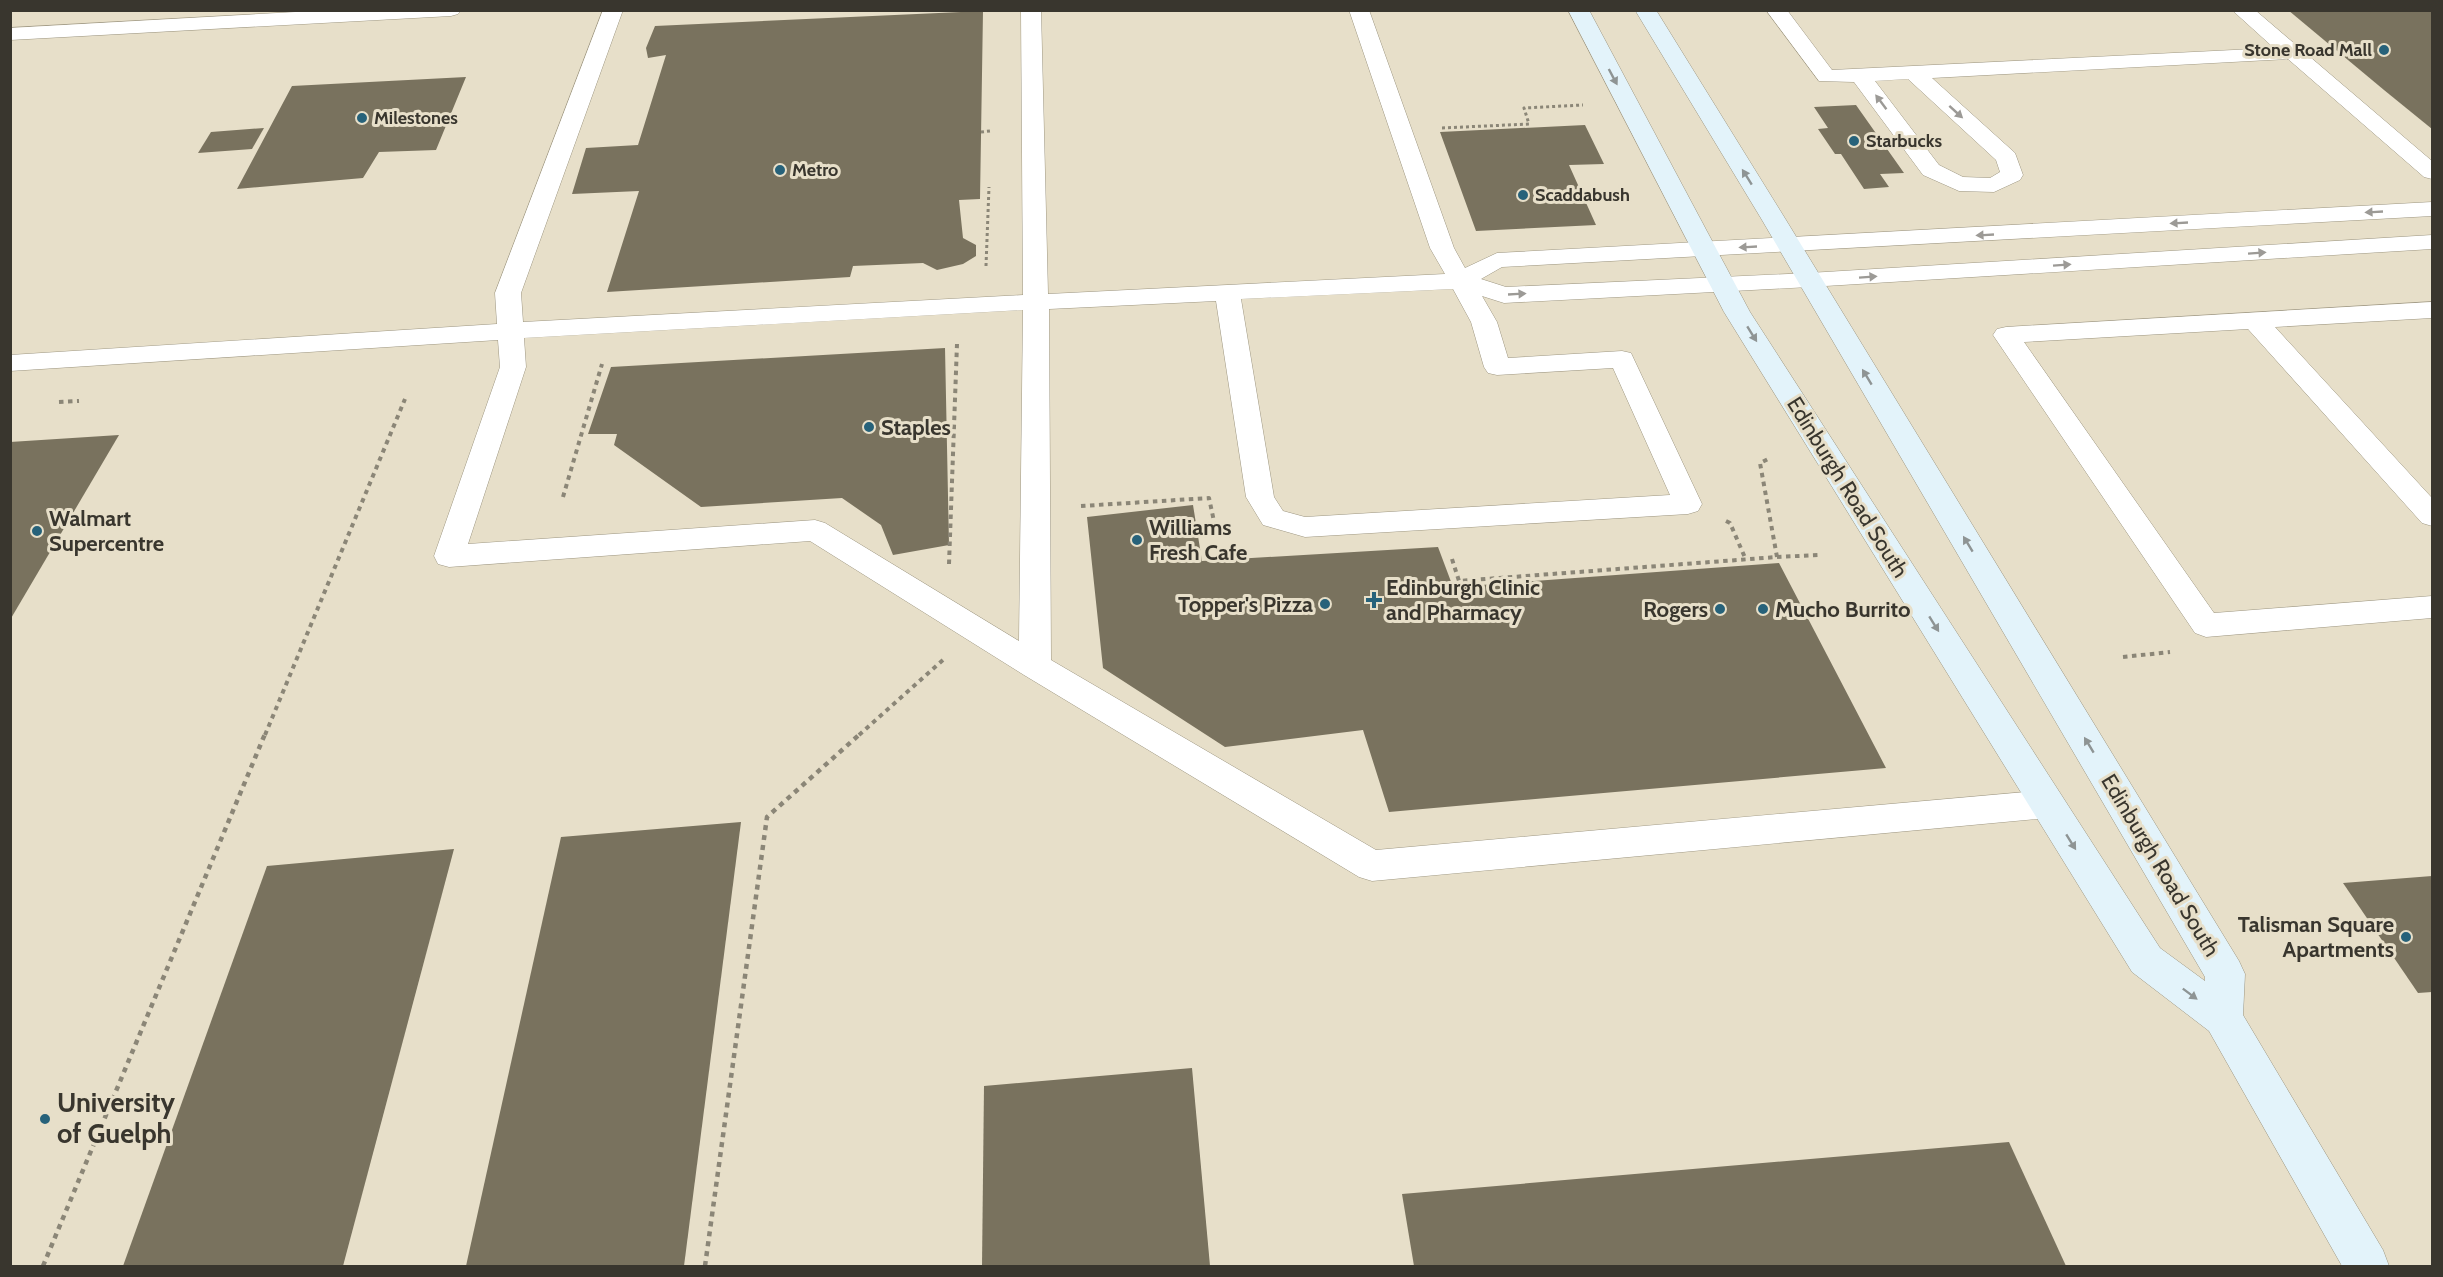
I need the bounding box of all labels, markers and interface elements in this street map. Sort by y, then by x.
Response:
place label: Stone Road Mall [2244,39,2372,61]
marker: Stone Road Mall [2377,43,2391,57]
one-way arrow [1608,68,1618,85]
one-way arrow [1874,94,1887,110]
one-way arrow [1948,105,1963,118]
place label: Milestones [374,107,458,129]
marker: Milestones [355,111,369,125]
place label: Starbucks [1866,130,1942,152]
marker: Starbucks [1847,134,1861,148]
place label: Metro [792,159,838,181]
marker: Metro [773,163,787,177]
one-way arrow [1742,169,1753,185]
place label: Scaddabush [1535,184,1630,206]
marker: Scaddabush [1516,188,1530,202]
one-way arrow [2365,207,2384,217]
one-way arrow [2170,219,2189,228]
one-way arrow [1975,230,1994,239]
one-way arrow [1739,243,1758,252]
one-way arrow [2248,248,2267,257]
one-way arrow [2053,260,2072,269]
one-way arrow [1858,272,1877,281]
one-way arrow [1507,290,1526,299]
one-way arrow [1746,326,1757,342]
one-way arrow [1862,368,1872,385]
street label: Edinburgh Road South [1781,392,1914,583]
place label: Staples [881,414,951,441]
marker: Staples [862,420,876,434]
place label: Walmart Supercentre [49,505,164,557]
place label: Williams Fresh Cafe [1149,514,1247,566]
marker: Walmart Supercentre [30,524,44,538]
marker: Williams Fresh Cafe [1130,533,1144,547]
one-way arrow [1962,536,1973,552]
place label: Edinburgh Clinic and Pharmacy [1386,574,1540,626]
place label: Topper's Pizza [1178,591,1313,618]
marker: Edinburgh Clinic and Pharmacy [1367,593,1381,607]
place label: Rogers [1643,596,1708,623]
place label: Mucho Burrito [1775,596,1911,623]
marker: Topper's Pizza [1318,597,1332,611]
marker: Rogers [1713,602,1727,616]
marker: Mucho Burrito [1756,602,1770,616]
one-way arrow [1928,616,1939,632]
one-way arrow [2084,737,2095,753]
street label: Edinburgh Road South [2095,769,2226,961]
one-way arrow [2066,834,2077,850]
place label: Talisman Square Apartments [2238,911,2394,963]
marker: Talisman Square Apartments [2399,930,2413,944]
one-way arrow [2182,987,2198,1000]
place label: University of Guelph [57,1086,175,1150]
marker: University of Guelph [38,1112,52,1126]

